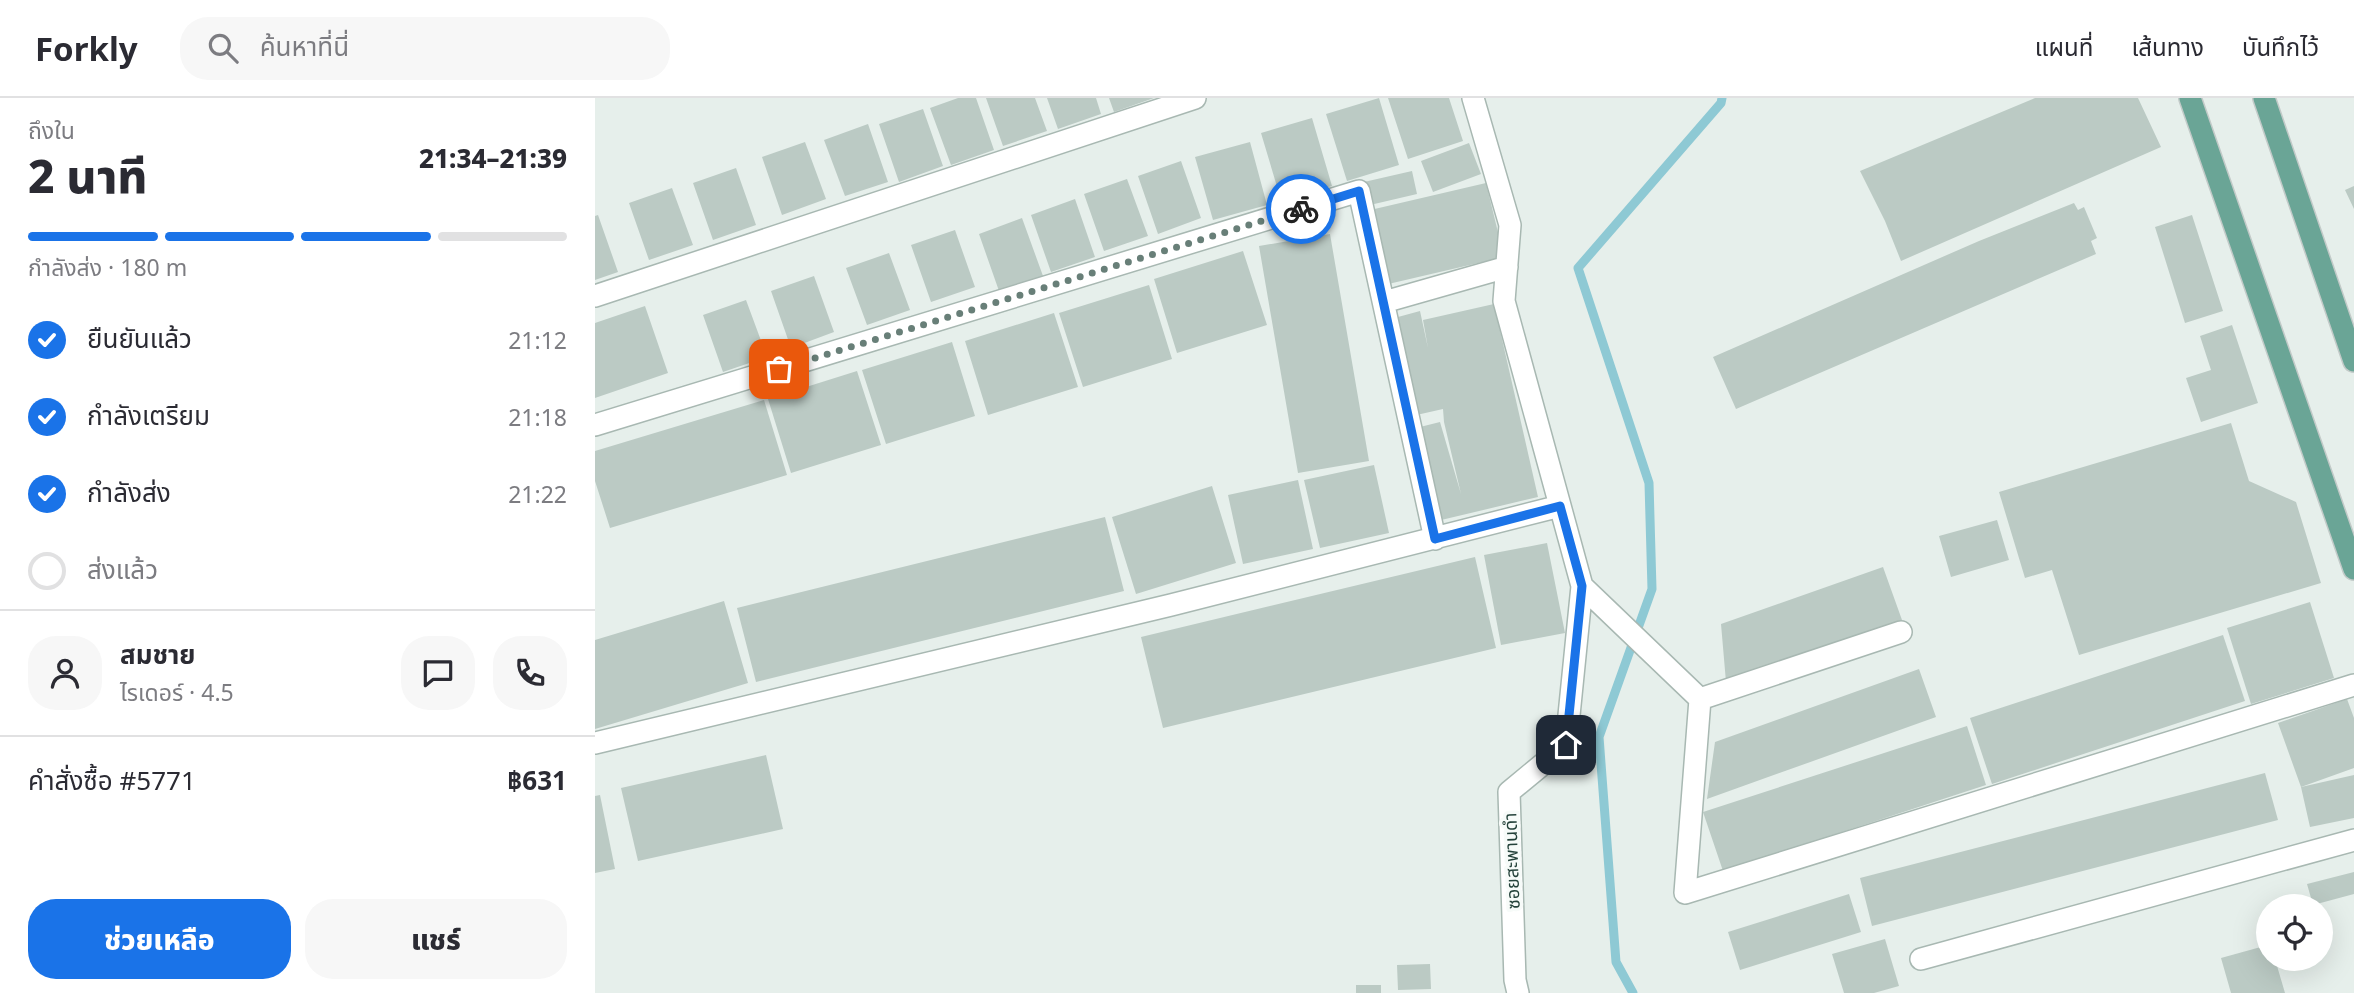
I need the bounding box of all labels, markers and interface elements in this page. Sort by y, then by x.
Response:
search box [180,17,670,80]
text: Forkly [35,26,138,71]
text: ค้นหาที่นี่ [260,28,349,64]
icon: search [204,29,242,67]
text: แผนที่ [2035,30,2093,63]
text: เส้นทาง [2131,30,2204,63]
text: บันทึกไว้ [2242,30,2319,63]
text: ถึงใน [28,114,75,146]
text: 21:34–21:39 [419,140,567,176]
text: 2 นาที [28,144,147,206]
courier [1266,174,1336,244]
icon: bike [1282,190,1320,228]
text: กำลังส่ง · 180 m [28,251,187,283]
text: ยืนยันแล้ว [87,320,192,356]
icon: check [28,321,66,359]
text: 21:12 [508,324,567,356]
pin [749,339,809,399]
icon: bag [760,350,798,388]
text: กำลังเตรียม [87,397,210,433]
icon: check [28,398,66,436]
text: 21:18 [508,401,567,433]
text: กำลังส่ง [87,474,171,510]
icon: check [28,475,66,513]
text: 21:22 [508,478,567,510]
text: ส่งแล้ว [87,551,158,587]
button: person [28,636,102,710]
text: สมชาย [120,636,196,672]
button: chat [401,636,475,710]
button: phone [493,636,567,710]
text: ไรเดอร์ · 4.5 [120,676,234,708]
pin [1536,715,1596,775]
icon: home [1547,726,1585,764]
text: คำสั่งซื้อ #5771 [28,762,196,798]
text: ฿631 [507,762,567,798]
street label: ซอยสะพานดำ [1497,812,1525,910]
map controls [2256,894,2333,971]
button: locate [2256,894,2333,971]
button: ช่วยเหลือ [28,899,291,979]
button: แชร์ [305,899,567,979]

